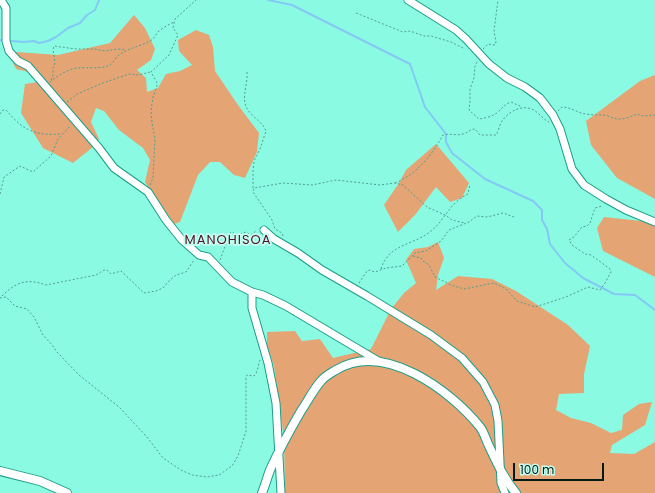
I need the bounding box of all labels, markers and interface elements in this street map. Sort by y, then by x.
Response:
district label: MANOHISOA [184,233,272,249]
scale bar [515,455,606,481]
text: 100 m [520,461,554,478]

